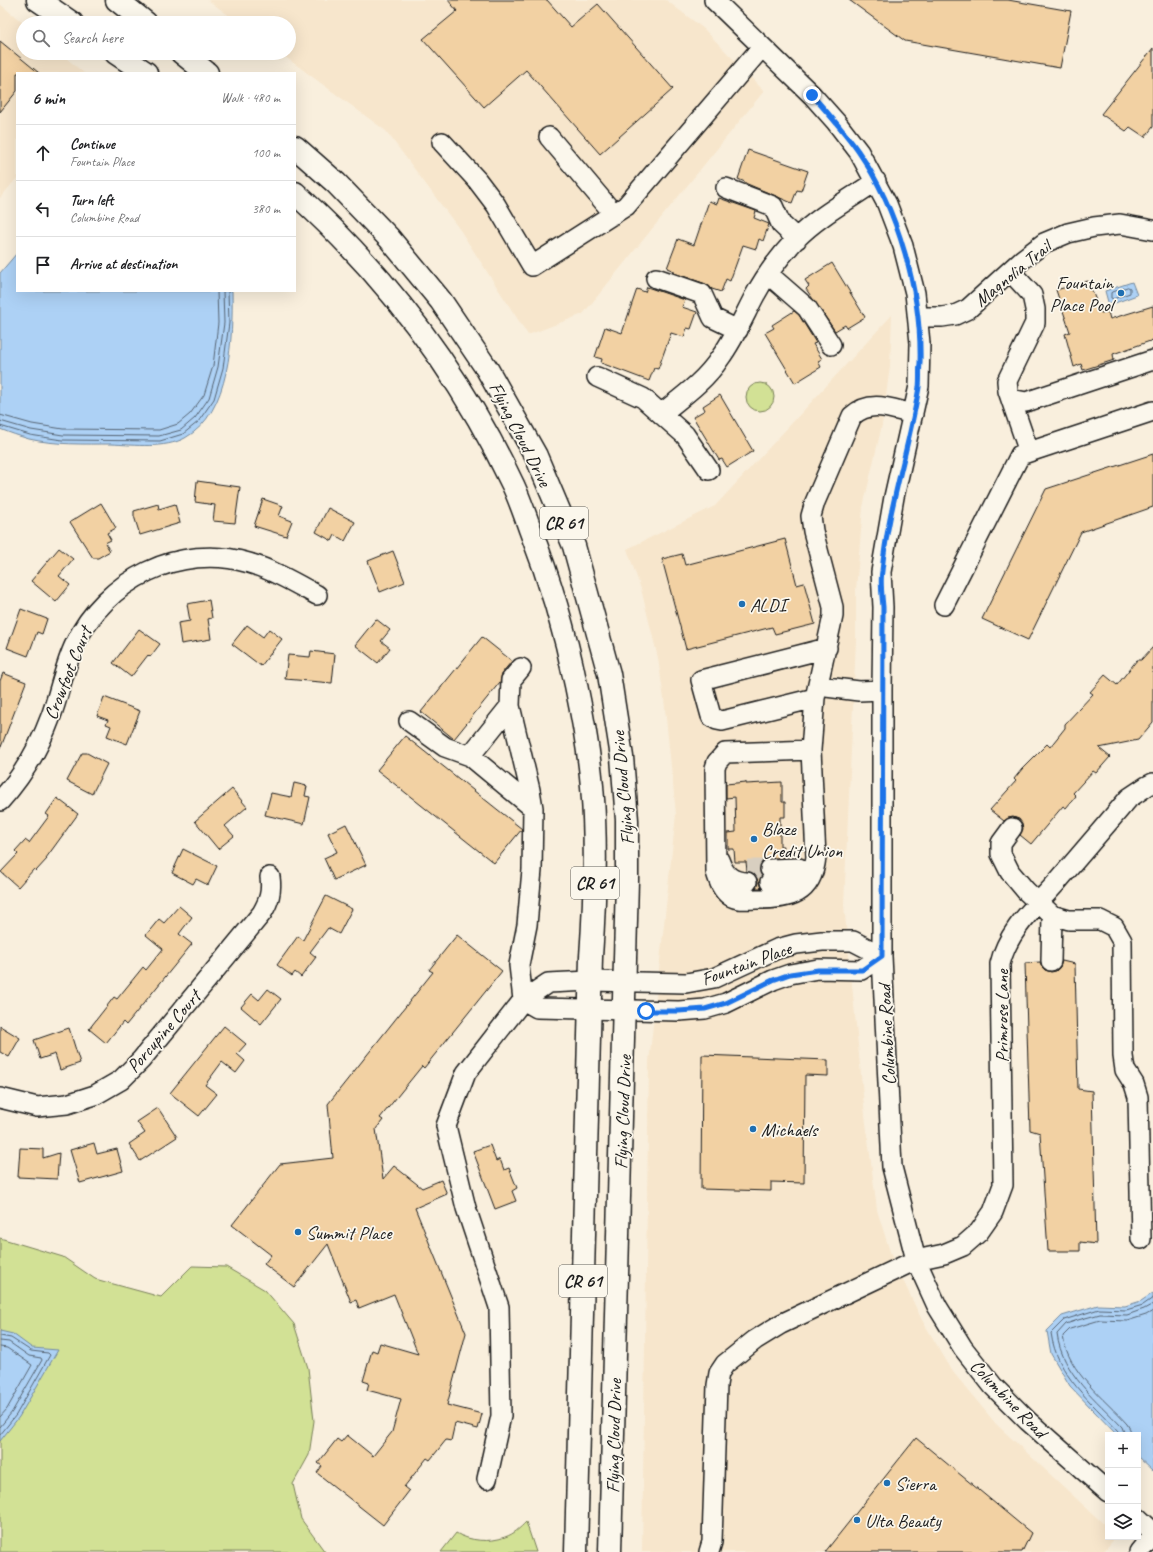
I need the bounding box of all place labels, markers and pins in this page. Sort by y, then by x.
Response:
place label: Fountain Place Pool [1050,271,1117,317]
marker: Fountain Place Pool [1116,288,1126,298]
place label: ALDI [750,593,790,617]
marker: ALDI [737,599,747,609]
place label: Blaze Credit Union [762,817,843,863]
marker: Blaze Credit Union [749,834,759,844]
place label: Michaels [761,1118,820,1142]
marker: Michaels [748,1124,758,1134]
place label: Summit Place [306,1221,393,1245]
marker: Summit Place [293,1227,303,1237]
place label: Sierra [895,1472,938,1496]
marker: Sierra [882,1478,892,1488]
place label: Ulta Beauty [865,1509,942,1533]
marker: Ulta Beauty [852,1515,862,1525]

